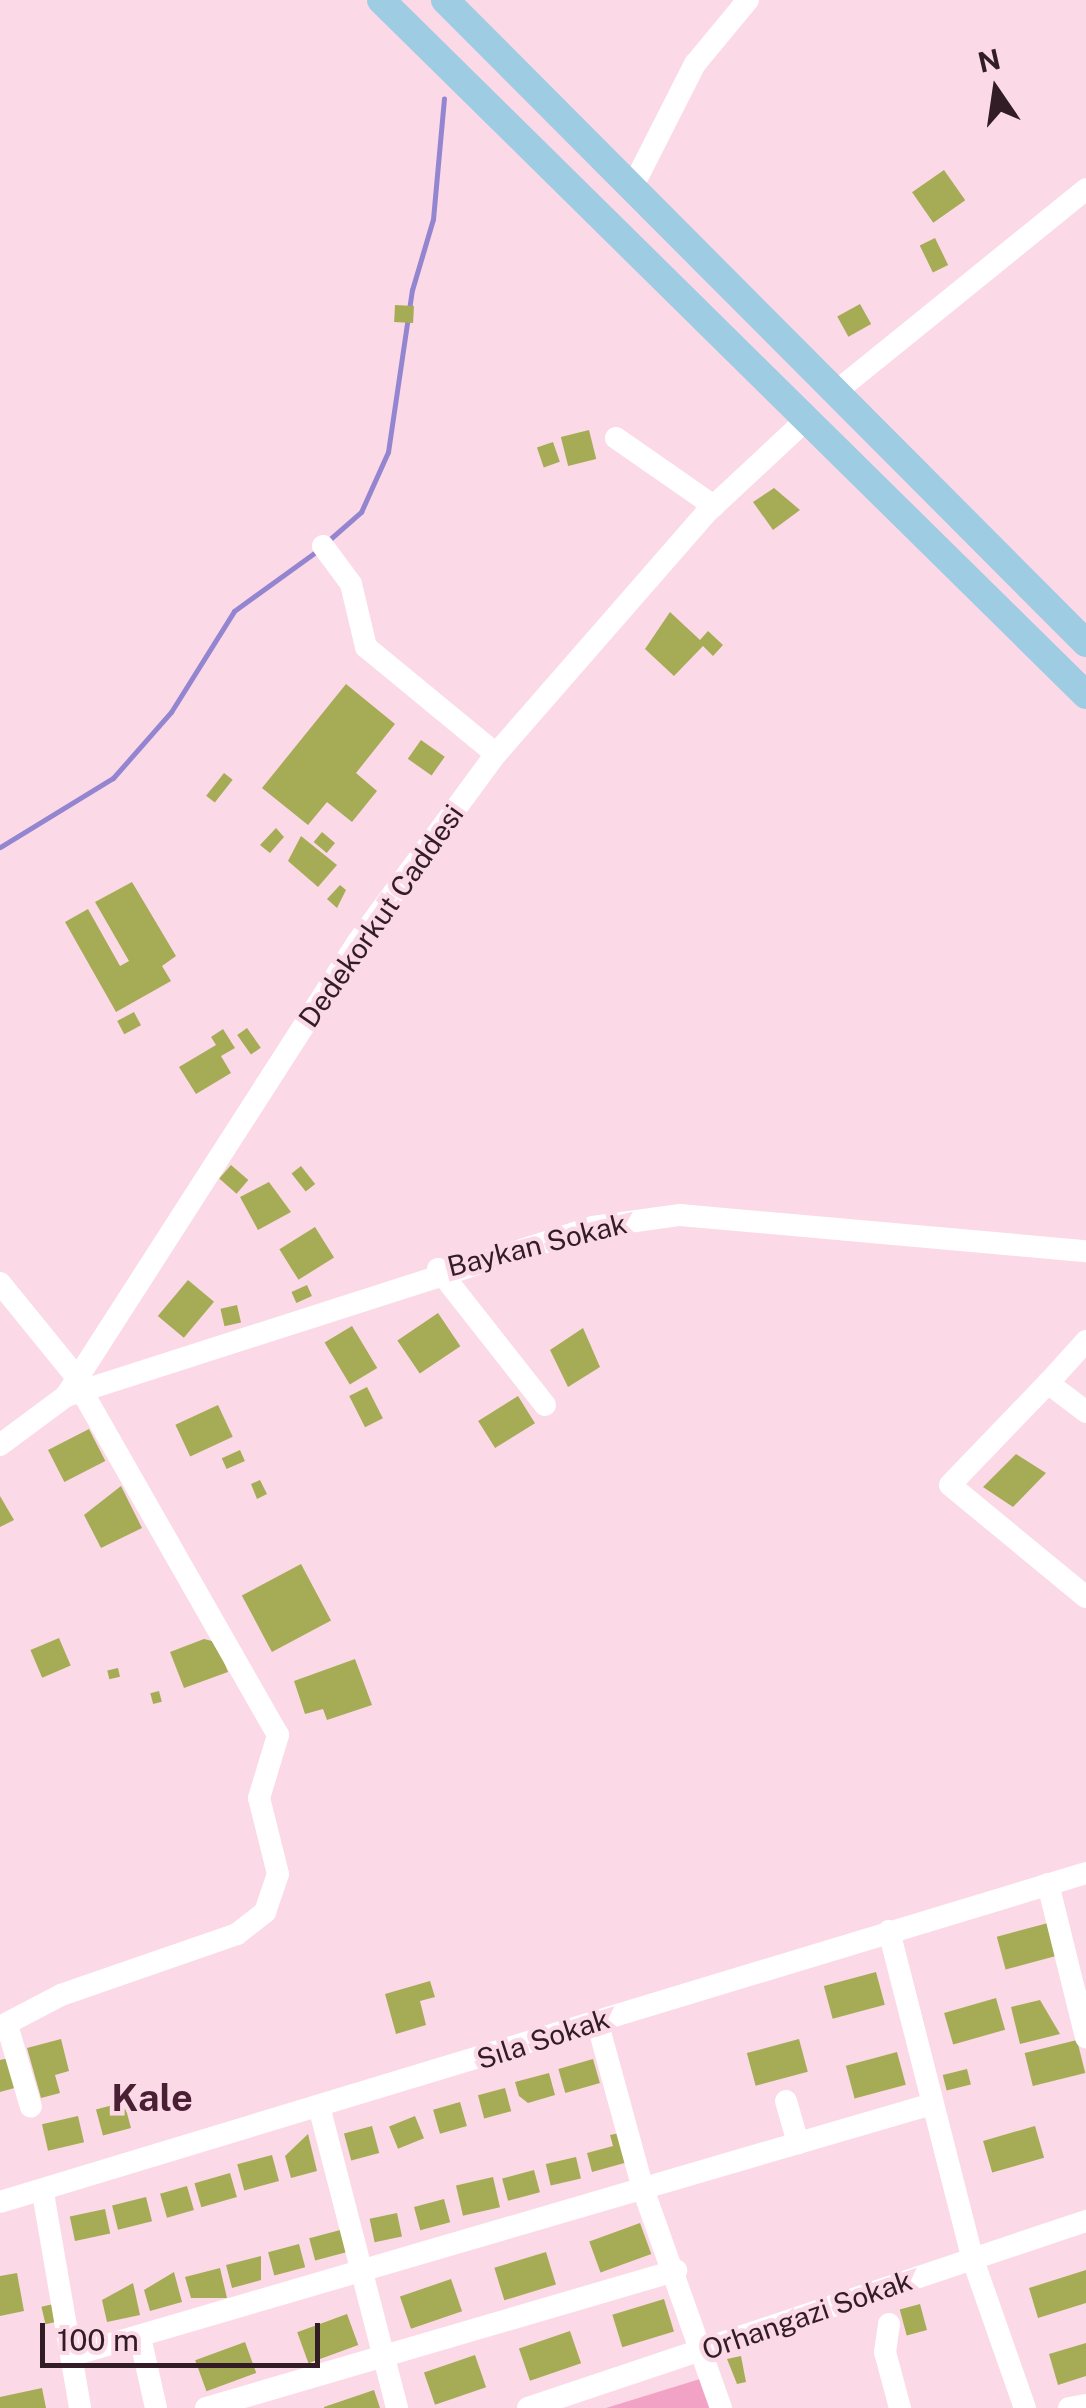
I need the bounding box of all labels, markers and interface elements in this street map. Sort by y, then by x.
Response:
north arrow [946,40,1046,140]
text: N [975,42,1004,79]
street label: Dedekorkut Caddesi [292,798,470,1034]
street label: Baykan Sokak [444,1206,630,1284]
street label: Sıla Sokak [472,2002,614,2076]
district label: Kale [111,2075,193,2121]
street label: Orhangazi Sokak [698,2263,916,2367]
scale bar [45,2303,325,2365]
text: 100 m [57,2322,139,2358]

